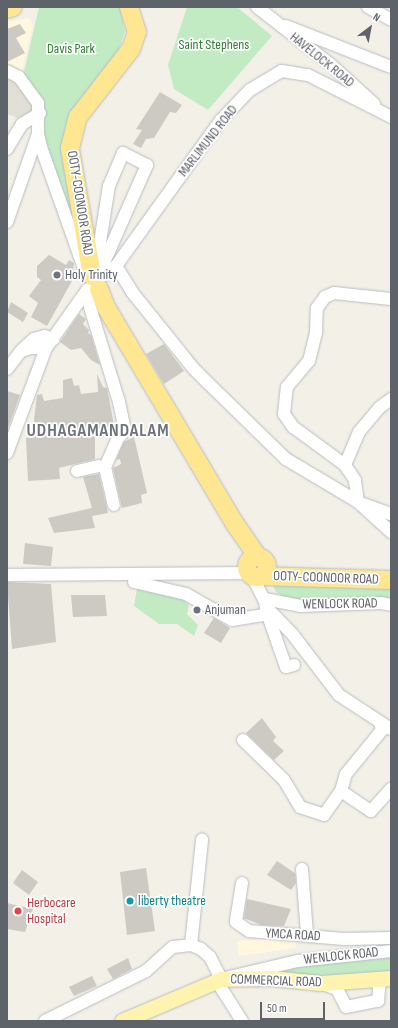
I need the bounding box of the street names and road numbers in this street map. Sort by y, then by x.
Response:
street label: HAVELOCK ROAD [286,29,358,91]
street label: MARLIMUND ROAD [175,102,241,180]
street label: OOTY-COONOOR ROAD [63,150,97,256]
street label: OOTY-COONOOR ROAD [273,568,379,588]
street label: WENLOCK ROAD [302,595,378,613]
street label: YMCA ROAD [265,925,321,945]
street label: WENLOCK ROAD [303,944,379,968]
street label: COMMERCIAL ROAD [230,971,322,991]

